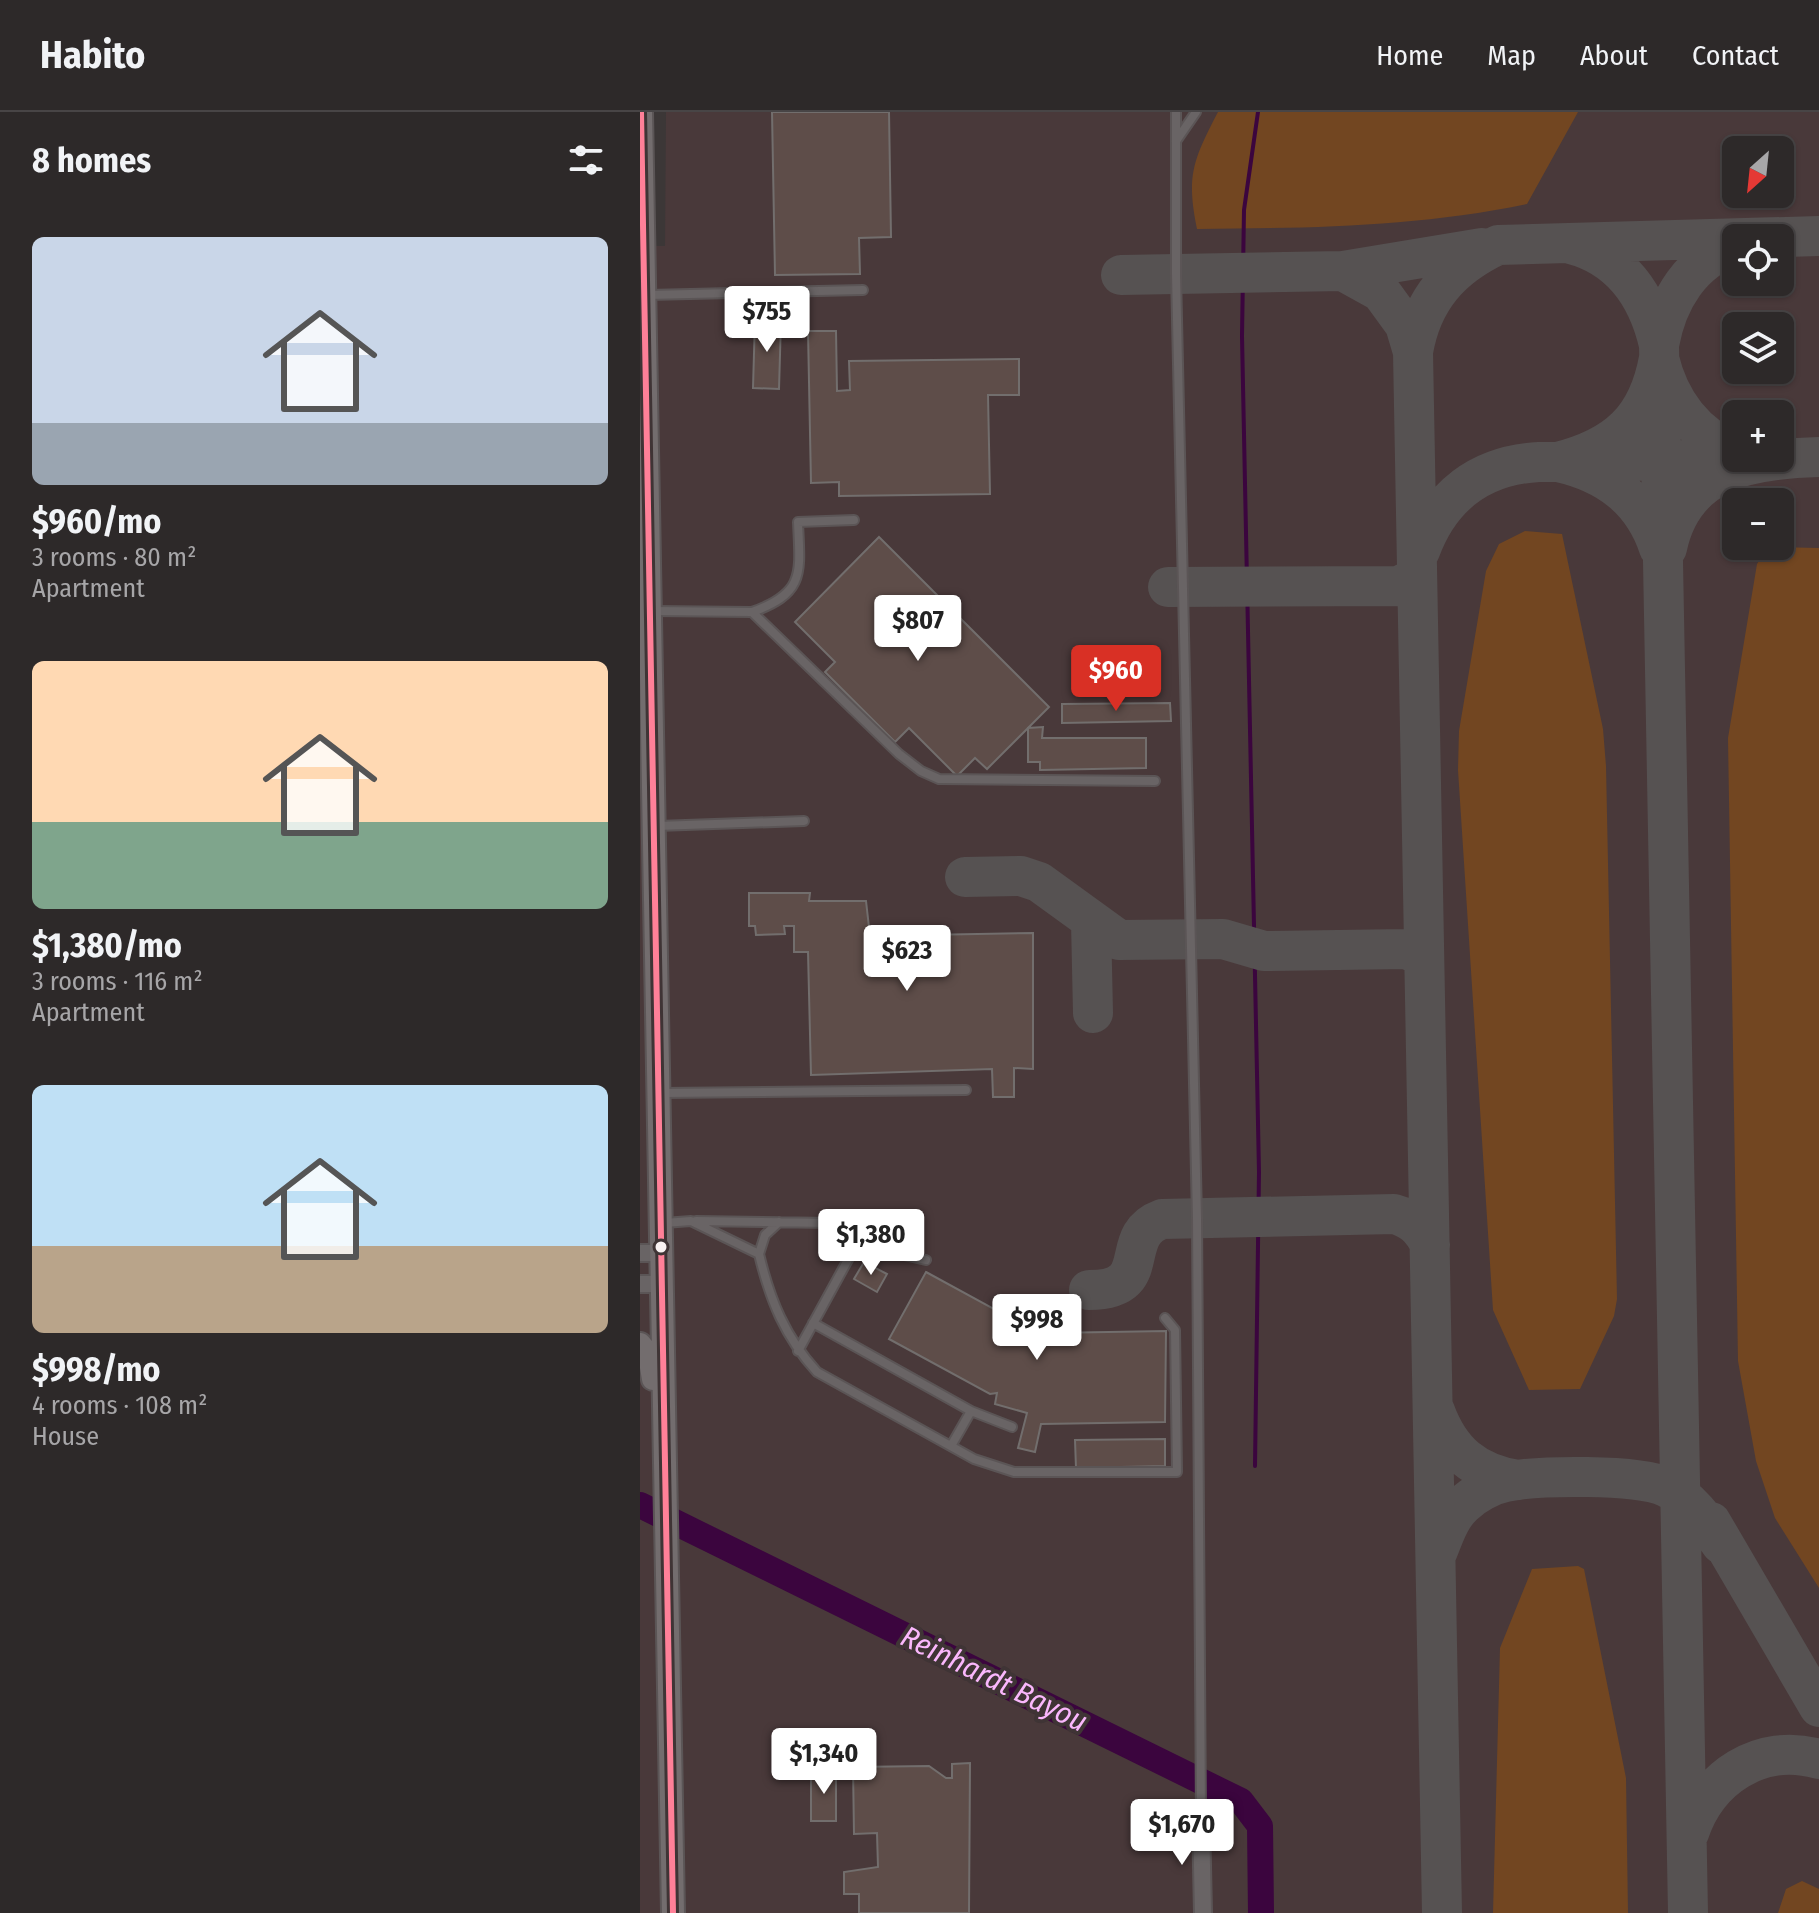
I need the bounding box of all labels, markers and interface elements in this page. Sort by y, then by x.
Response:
text: Habito [40,32,145,78]
text: Home [1376,39,1443,72]
text: Map [1487,39,1536,72]
text: About [1580,39,1648,72]
text: Contact [1692,39,1779,72]
north arrow [1722,136,1794,208]
map controls [1722,136,1794,560]
icon: filters [564,138,608,182]
text: 8 homes [32,140,151,181]
button: locate [1722,224,1794,296]
pin: $755 [720,286,814,354]
icon: home [248,289,392,433]
text: $755 [743,296,791,327]
button: layers [1722,312,1794,384]
button: + [1722,400,1794,472]
button: − [1722,488,1794,560]
text: $960/mo [32,501,161,542]
text: 3 rooms · 80 m² [32,542,196,573]
text: Apartment [32,573,145,604]
pin: $807 [871,595,965,663]
text: $807 [892,605,944,636]
pin: $960 [1069,645,1163,713]
text: $960 [1089,655,1143,686]
icon: home [248,713,392,857]
text: $1,380/mo [32,925,182,966]
pin: $623 [860,925,954,993]
text: $623 [882,935,932,966]
text: 3 rooms · 116 m² [32,966,203,997]
text: Apartment [32,997,145,1028]
icon: home [248,1137,392,1281]
pin: $1,380 [806,1209,936,1277]
text: $1,380 [836,1219,906,1250]
unlabelled marker [653,1239,669,1255]
pin: $998 [990,1294,1084,1362]
text: $998 [1010,1304,1064,1335]
text: $998/mo [32,1349,161,1390]
text: 4 rooms · 108 m² [32,1390,207,1421]
text: House [32,1421,99,1452]
water label: Reinhardt Bayou [895,1618,1093,1740]
pin: $1,340 [759,1728,889,1796]
text: $1,340 [789,1738,859,1769]
pin: $1,670 [1117,1799,1247,1867]
text: $1,670 [1149,1809,1215,1840]

